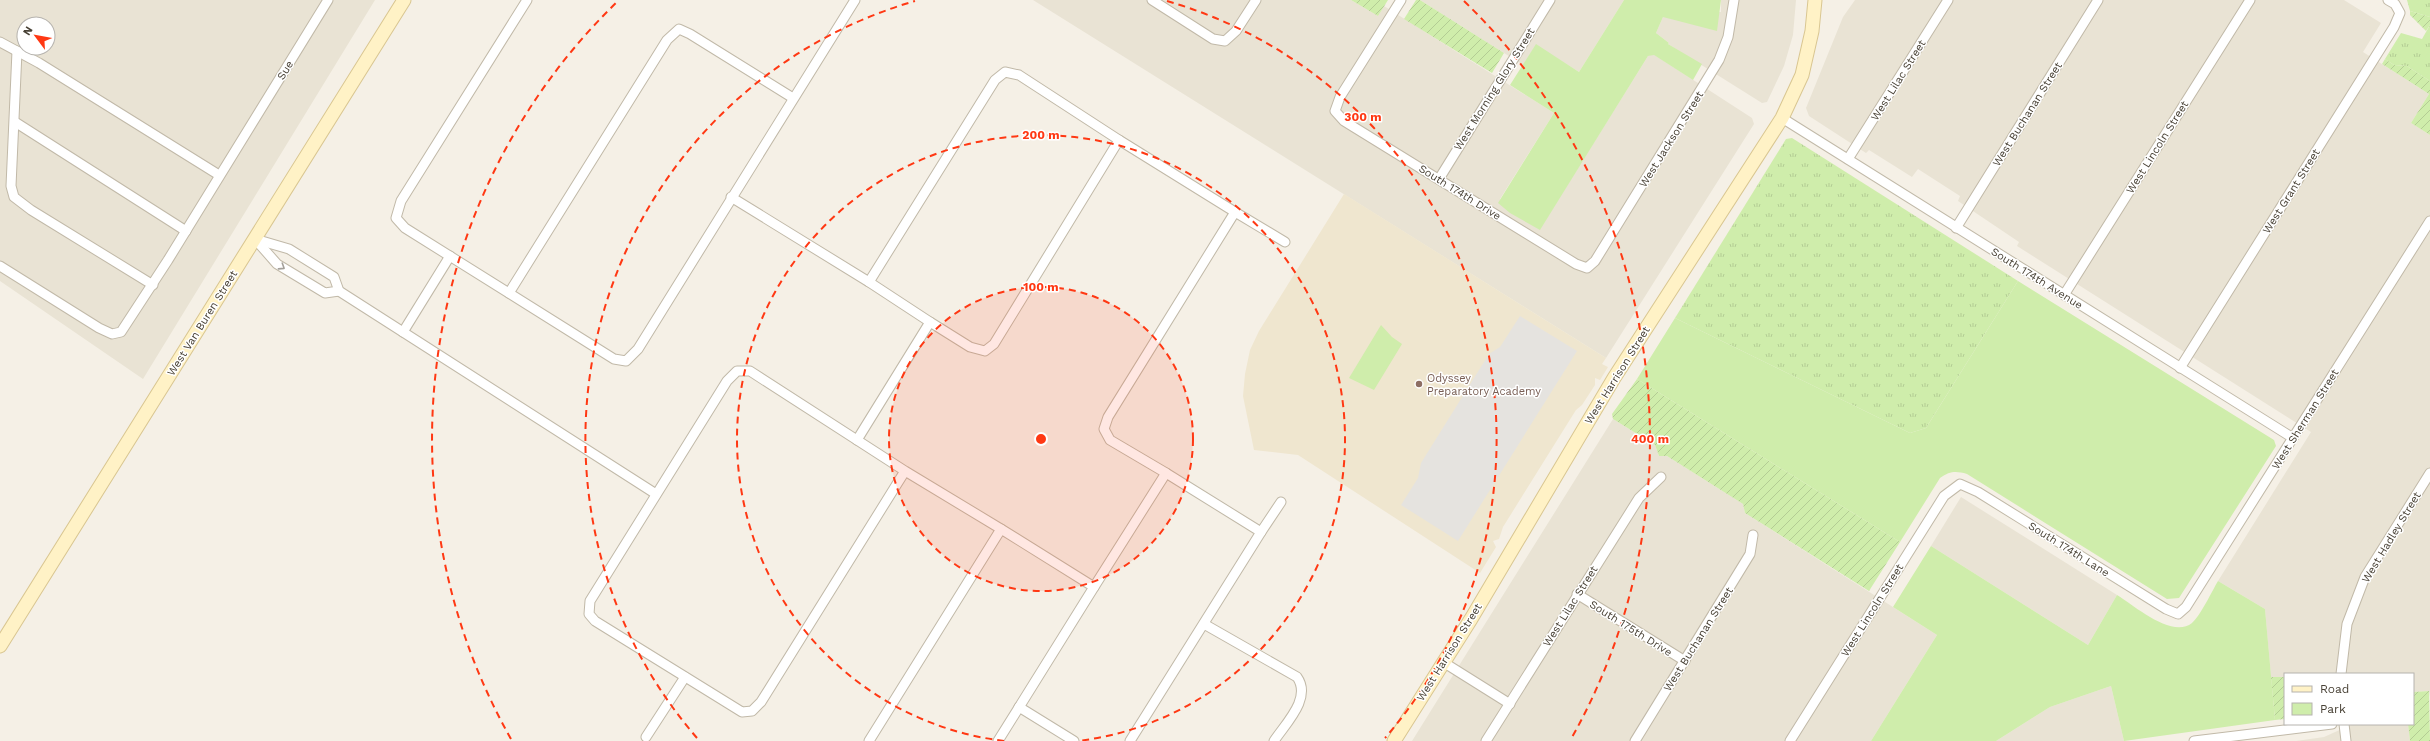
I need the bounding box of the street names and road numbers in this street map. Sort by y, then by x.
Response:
street label: West Morning Glory Street [1451,25,1538,153]
street label: West Lilac Street [1868,37,1929,123]
street label: Sue [275,58,296,82]
street label: West Buchanan Street [1990,59,2065,169]
street label: West Jackson Street [1636,88,1707,190]
street label: West Lincoln Street [2124,98,2191,196]
street label: West Grant Street [2260,146,2323,236]
street label: South 174th Drive [1416,162,1503,223]
street label: South 174th Avenue [1989,245,2085,312]
street label: West Van Buren Street [165,268,240,378]
street label: West Harrison Street [1582,324,1653,427]
street label: West Sherman Street [2269,366,2342,472]
street label: West Hadley Street [2359,489,2424,585]
street label: South 174th Lane [2026,519,2112,580]
street label: West Lincoln Street [1839,561,1906,659]
street label: West Lilac Street [1540,563,1601,649]
street label: West Buchanan Street [1661,584,1736,694]
street label: South 175th Drive [1587,598,1674,659]
street label: West Harrison Street [1414,601,1485,704]

